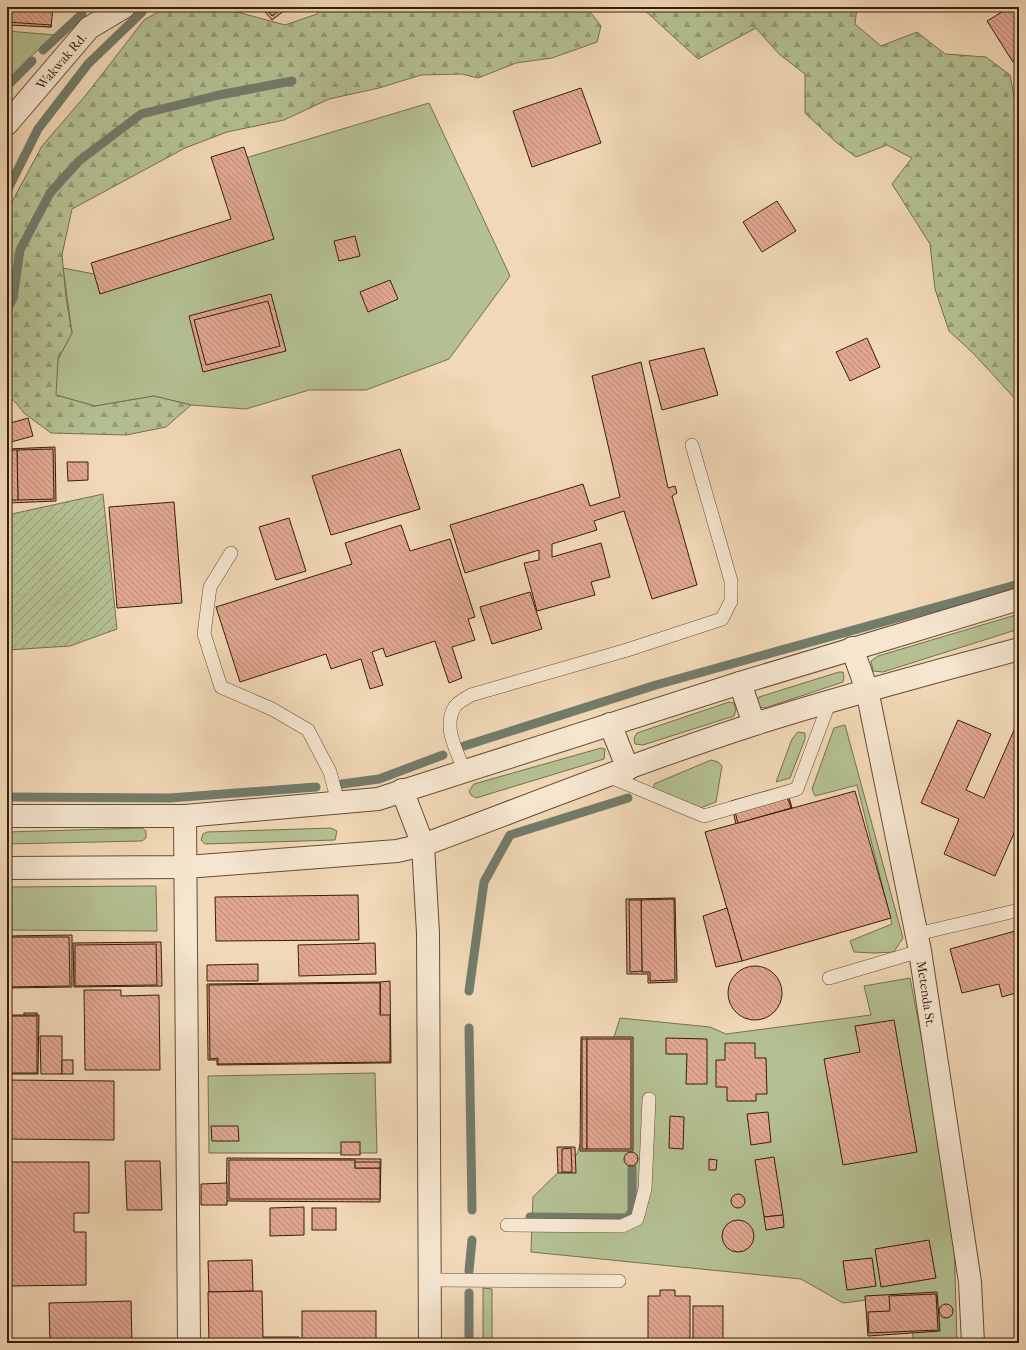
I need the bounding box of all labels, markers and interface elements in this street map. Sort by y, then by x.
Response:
street label: Wakwak Rd. [32,30,89,93]
street label: Metenda St. [914,960,939,1028]

